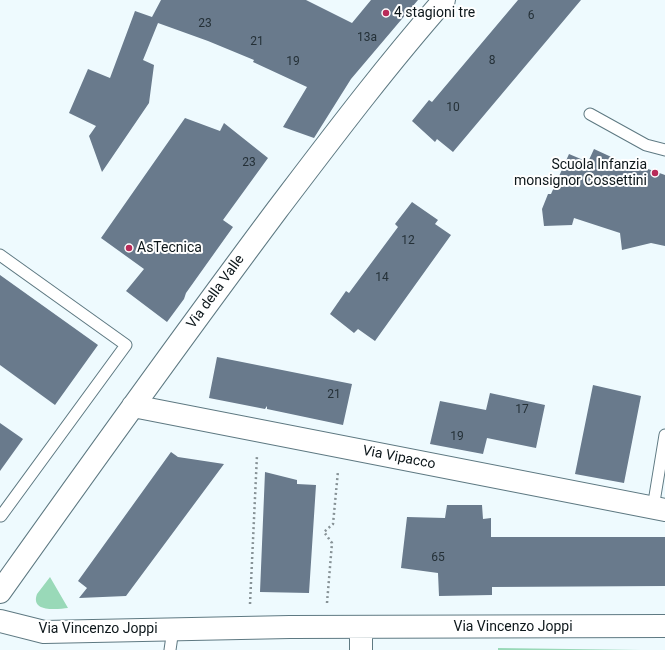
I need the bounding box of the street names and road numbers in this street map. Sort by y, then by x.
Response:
street label: Via della Valle [184,252,248,332]
street label: Via Vipacco [361,443,437,473]
street label: Via Vincenzo Joppi [453,619,573,635]
street label: Via Vincenzo Joppi [38,621,158,637]

